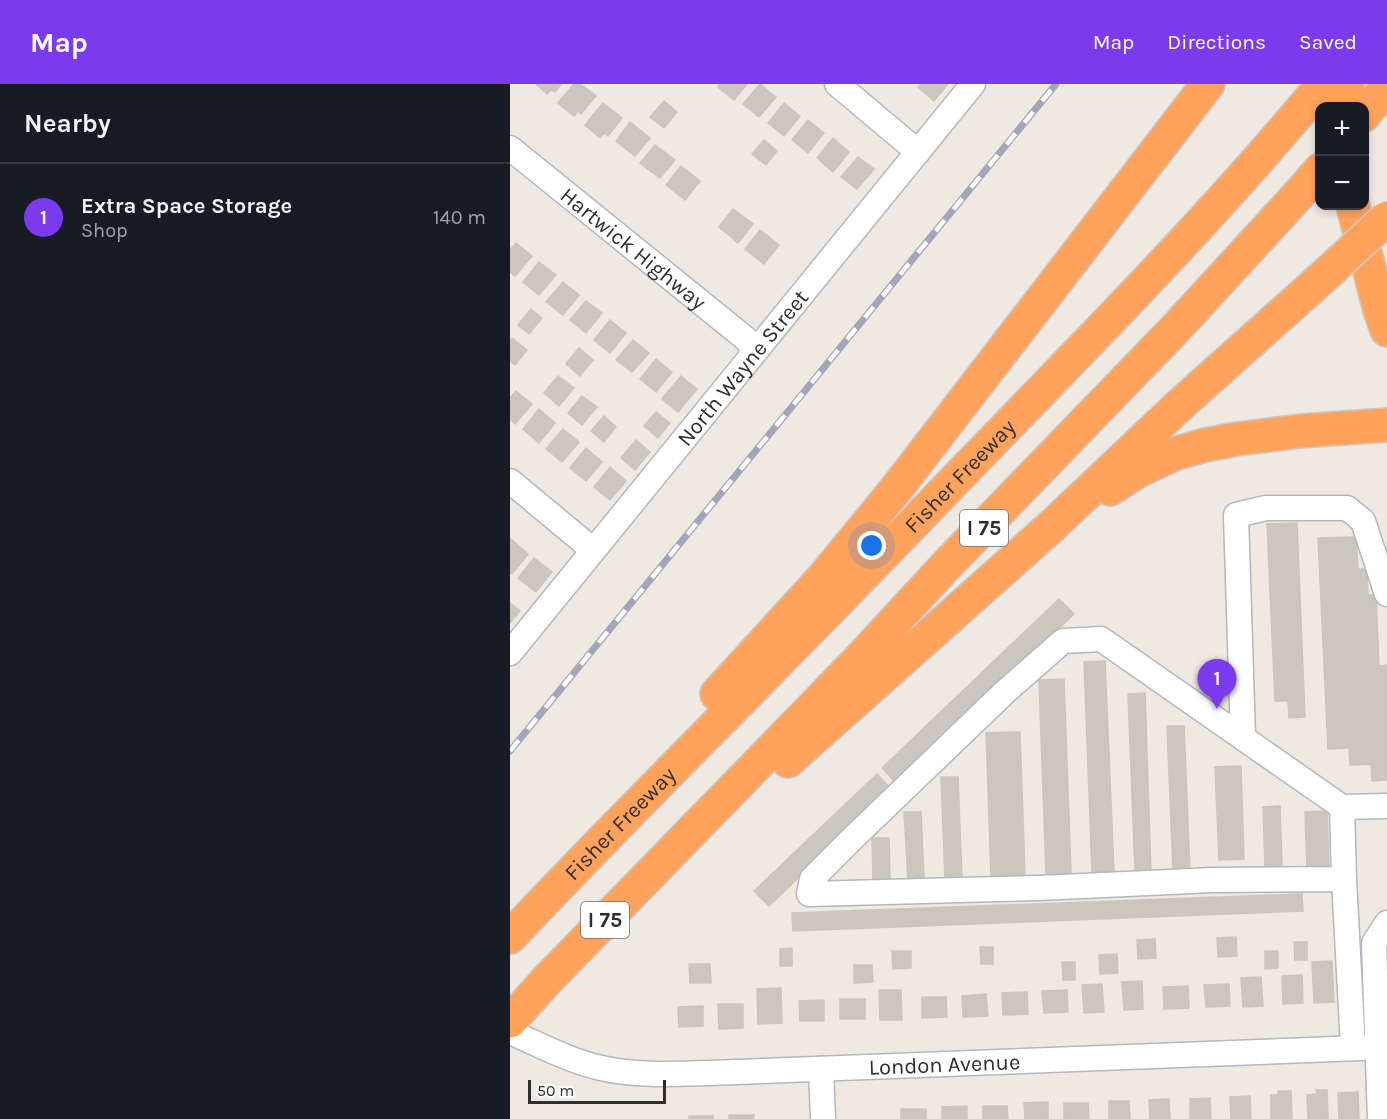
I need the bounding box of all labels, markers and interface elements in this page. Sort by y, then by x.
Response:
text: Map [30,26,88,59]
text: Map [1093,30,1134,54]
text: Directions [1167,30,1266,54]
text: Saved [1299,30,1357,54]
map controls [1315,102,1369,210]
button: + [1315,102,1369,156]
text: Nearby [24,108,111,139]
button: − [1315,156,1369,210]
street label: Hartwick Highway [555,182,711,315]
text: Extra Space Storage [81,193,292,219]
text: 1 [40,206,47,229]
text: 140 m [433,206,486,229]
text: Shop [81,219,128,242]
street label: North Wayne Street [672,285,814,451]
street label: Fisher Freeway [899,414,1021,539]
road number: I 75 [960,510,1008,546]
your location [857,531,886,560]
pin: 1 [1198,660,1236,709]
street label: Fisher Freeway [559,762,681,886]
road number: I 75 [581,902,629,938]
street label: London Avenue [868,1049,1021,1081]
scale bar [528,1077,666,1104]
text: 50 m [537,1081,574,1100]

